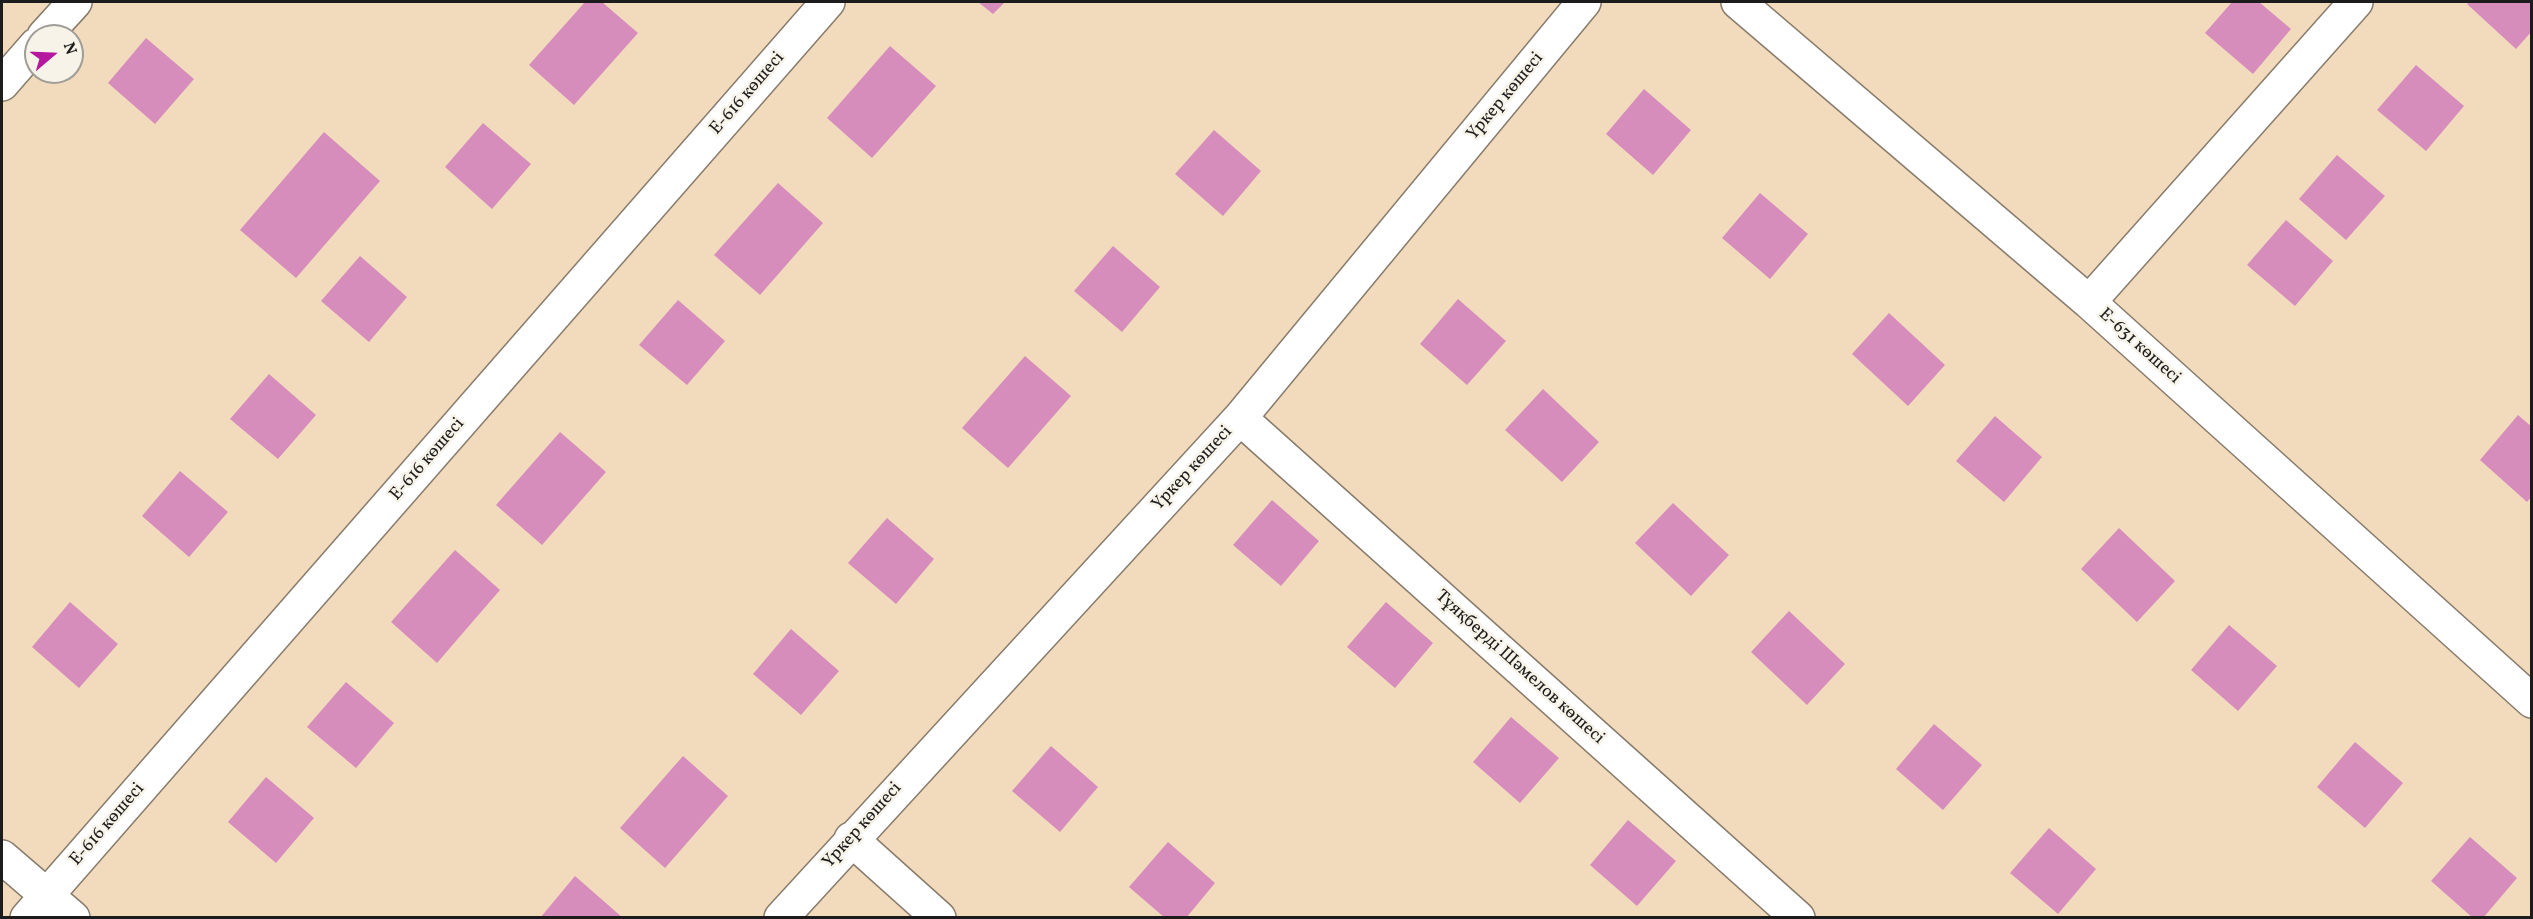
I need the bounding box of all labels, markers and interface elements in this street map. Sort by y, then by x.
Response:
north arrow [24,24,84,84]
text: N [57,40,81,58]
street label: Е-616 көшесі [706,48,790,140]
street label: Үркер көшесі [1463,49,1549,145]
street label: Е-631 көшесі [2094,305,2184,389]
street label: Е-616 көшесі [386,414,470,506]
street label: Үркер көшесі [1148,422,1238,516]
street label: Тұяқберді Шәмелов көшесі [1430,586,1608,750]
street label: Е-616 көшесі [66,779,150,871]
street label: Үркер көшесі [819,779,907,873]

